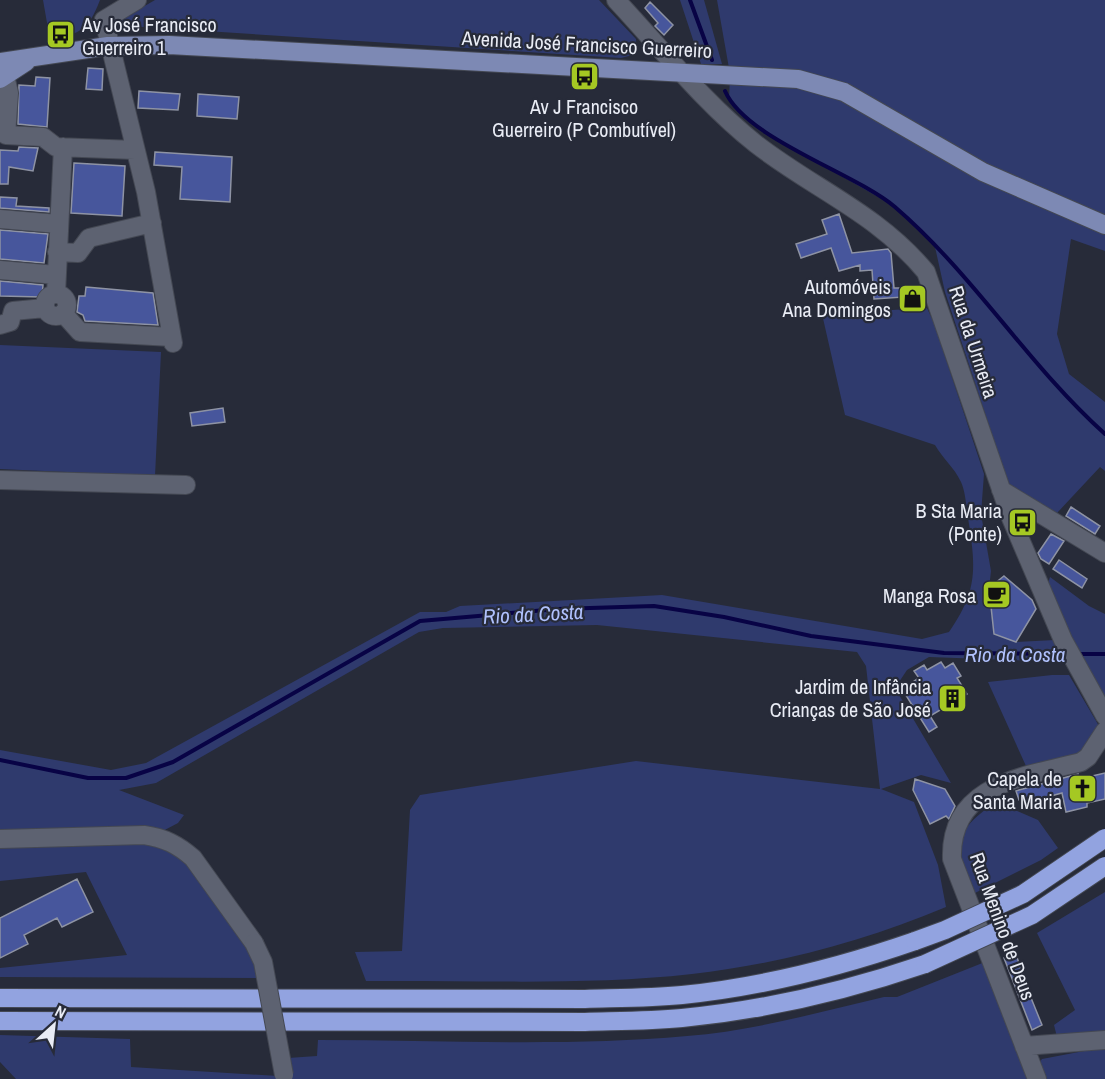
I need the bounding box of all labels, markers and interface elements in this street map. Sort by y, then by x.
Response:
place label: Av José Francisco Guerreiro 1 [81,11,217,61]
bus stop icon: Av José Francisco Guerreiro 1 [45,19,77,51]
street label: Avenida José Francisco Guerreiro [460,24,713,64]
bus stop icon: Av J Francisco Guerreiro (P Combutível) [568,60,600,92]
place label: Av J Francisco Guerreiro (P Combutível) [492,93,676,143]
place label: Automóveis Ana Domingos [782,273,891,323]
shop icon: Automóveis Ana Domingos [896,282,928,314]
street label: Rua da Urmeira [943,282,1005,402]
place label: B Sta Maria (Ponte) [915,497,1002,547]
bus stop icon: B Sta Maria (Ponte) [1007,506,1039,538]
cafe icon: Manga Rosa [981,579,1013,611]
place label: Manga Rosa [883,582,976,609]
water label: Rio da Costa [482,597,584,631]
water label: Rio da Costa [965,640,1065,669]
place label: Jardim de Infância Crianças de São José [770,673,931,723]
building icon: Jardim de Infância Crianças de São José [936,682,968,714]
place label: Capela de Santa Maria [973,765,1062,815]
church icon: Capela de Santa Maria [1067,773,1099,805]
street label: Rua Menino de Deus [964,849,1042,1003]
north arrow [24,995,84,1055]
text: N [52,1000,70,1024]

